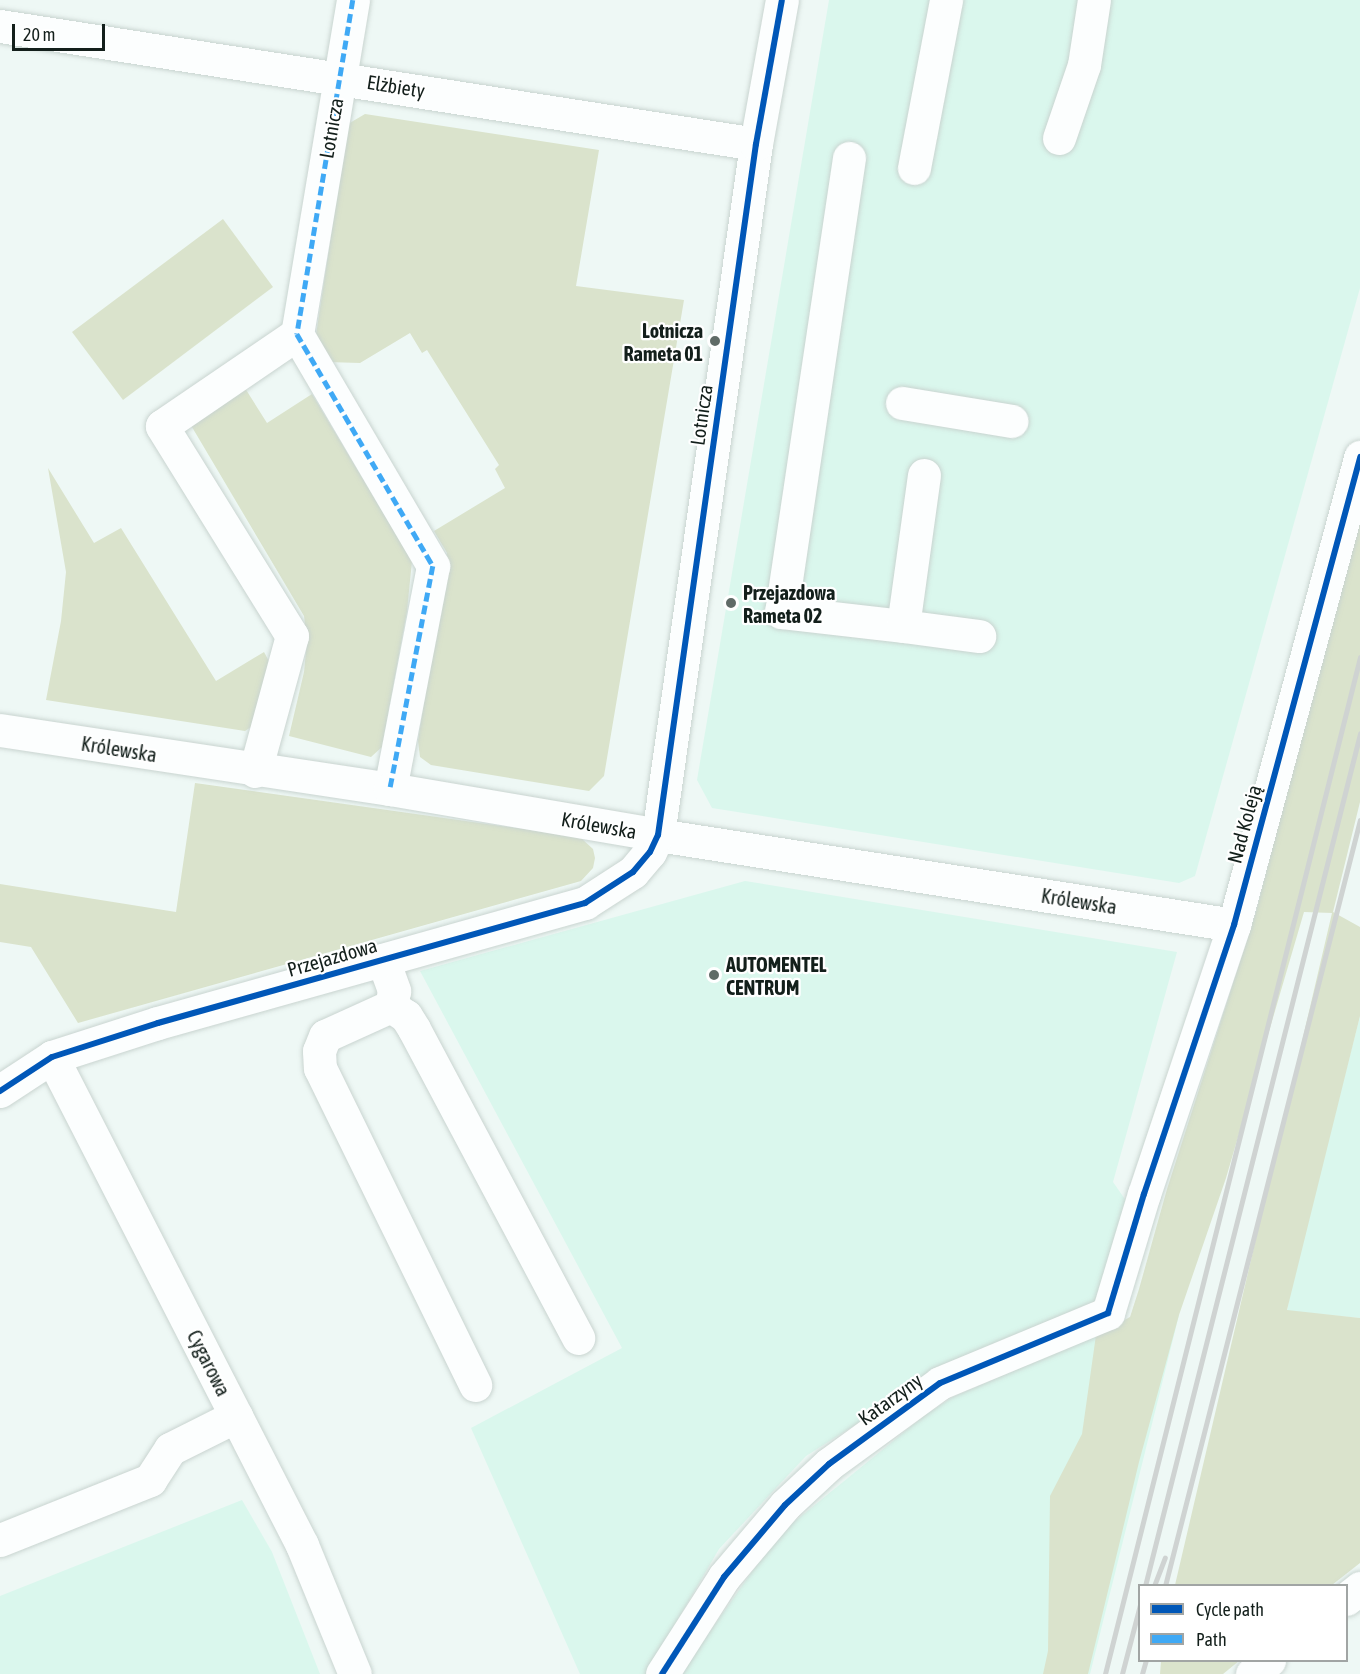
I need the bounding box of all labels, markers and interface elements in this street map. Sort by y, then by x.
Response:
scale bar [15,12,108,50]
text: 20 m [23,24,55,45]
street label: Elżbiety [365,70,427,102]
street label: Lotnicza [314,96,348,160]
place label: Lotnicza Rameta 01 [624,318,703,365]
marker: Lotnicza Rameta 01 [708,334,722,348]
street label: Lotnicza [685,383,717,447]
place label: Przejazdowa Rameta 02 [743,580,835,627]
marker: Przejazdowa Rameta 02 [724,596,738,610]
street label: Królewska [80,731,158,767]
street label: Nad Koleją [1222,782,1266,866]
street label: Królewska [559,807,639,843]
street label: Królewska [1040,883,1118,919]
street label: Przejazdowa [284,933,380,981]
place label: AUTOMENTEL CENTRUM [726,952,826,999]
marker: AUTOMENTEL CENTRUM [707,968,721,982]
street label: Cygarowa [182,1326,236,1400]
street label: Katarzyny [853,1368,927,1430]
legend [1138,1584,1348,1662]
text: Cycle path [1196,1599,1264,1620]
text: Path [1196,1629,1227,1650]

